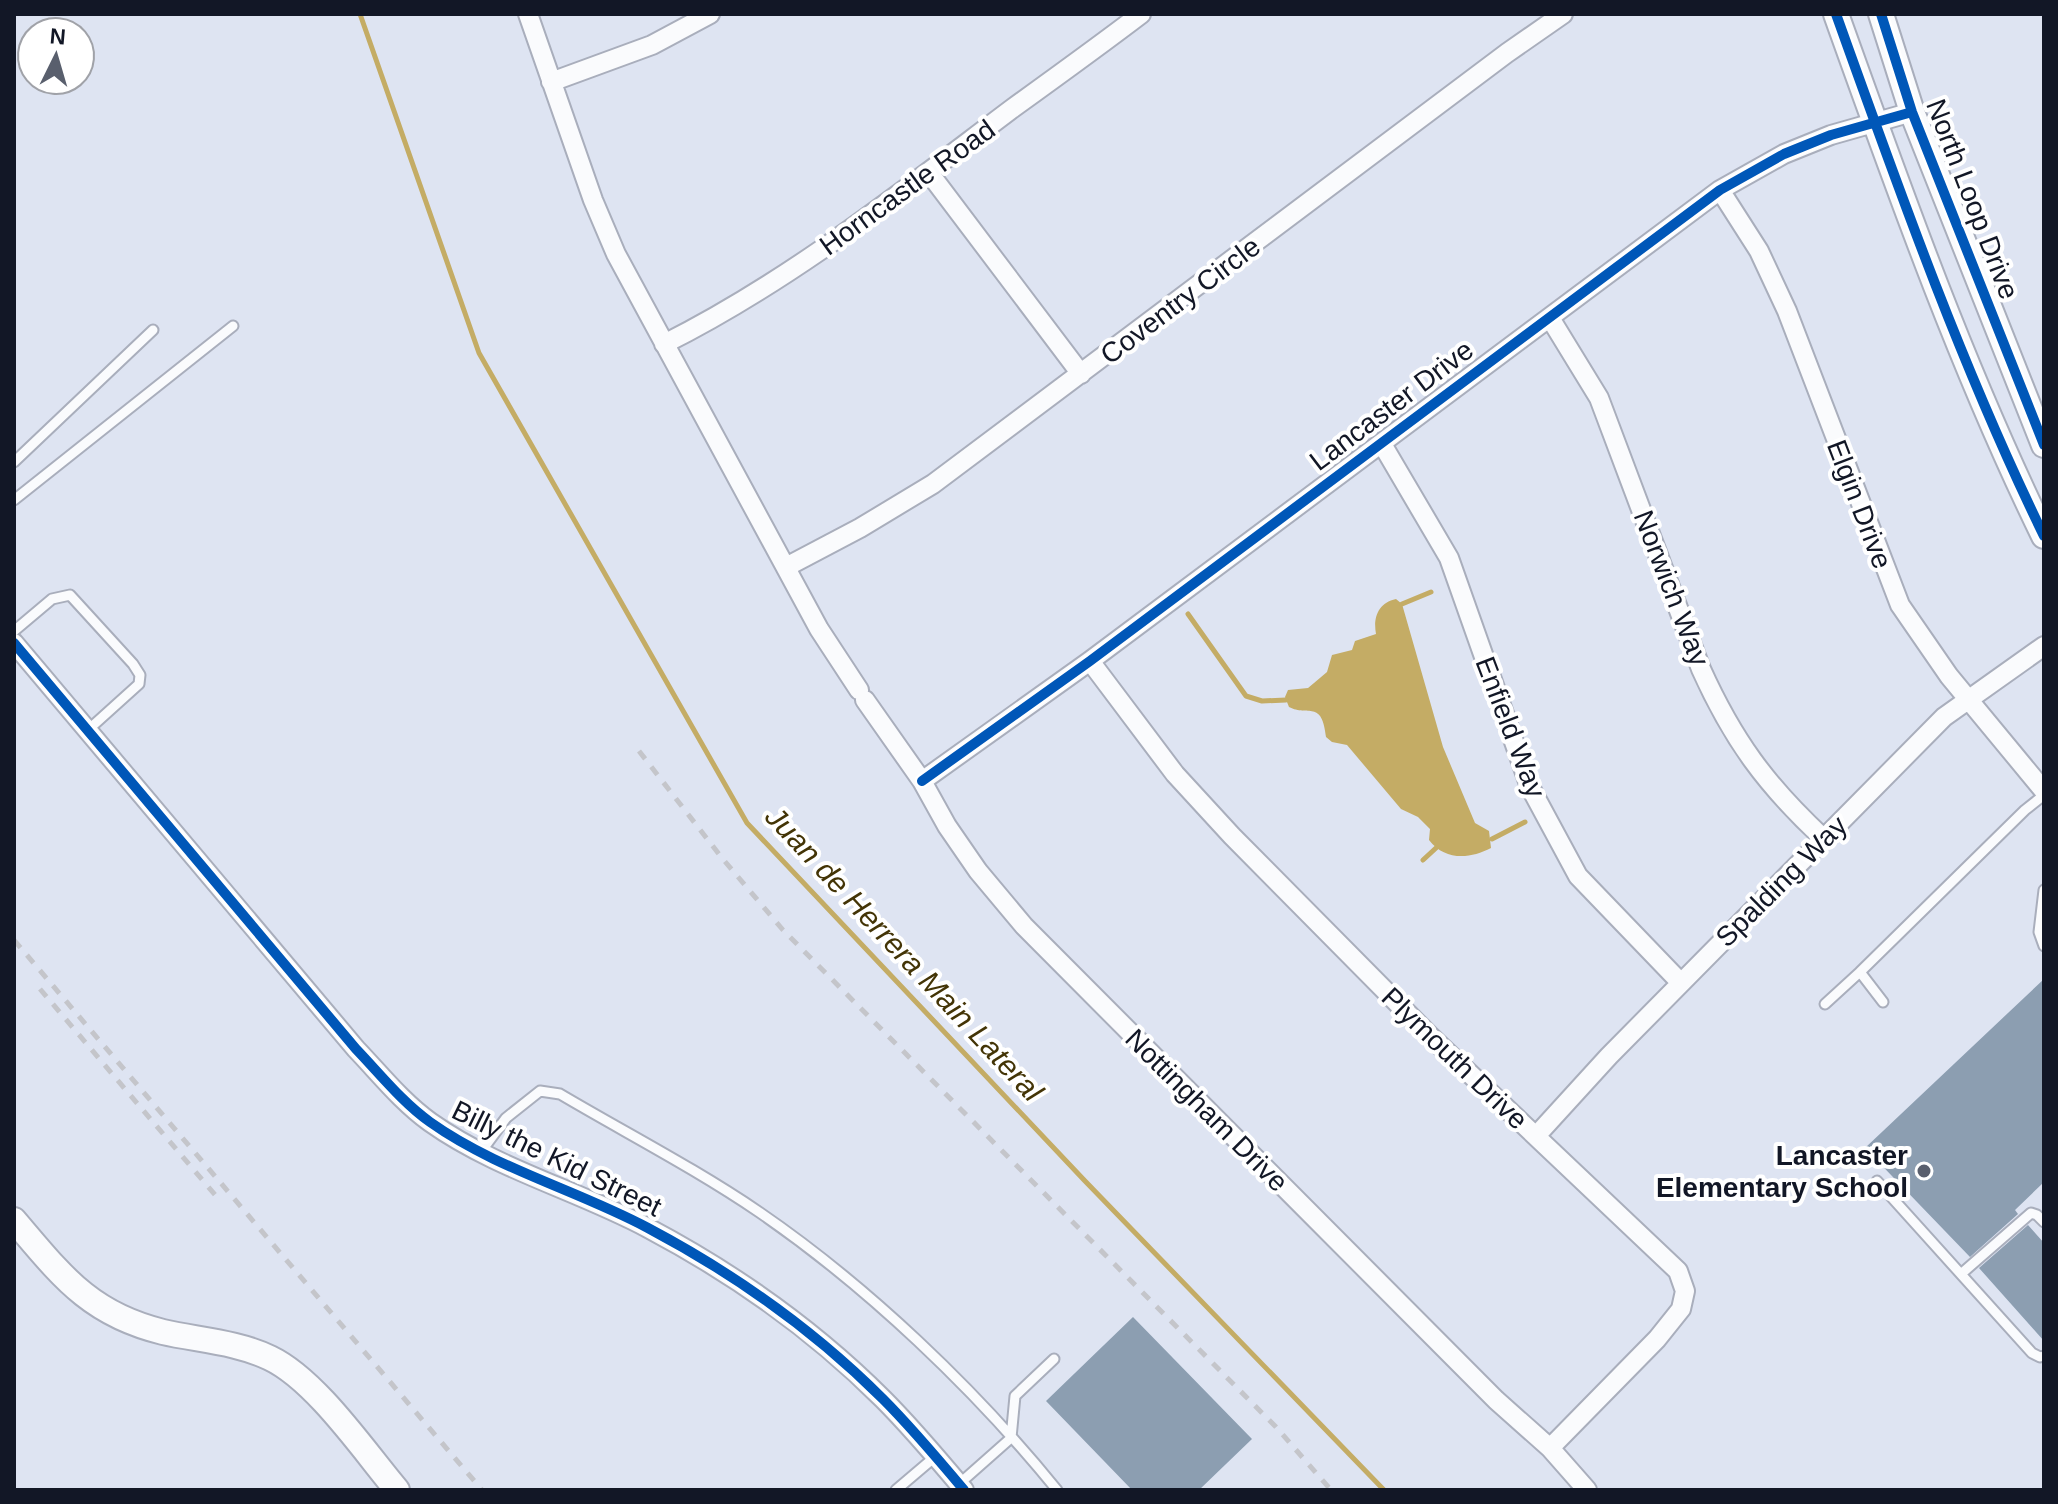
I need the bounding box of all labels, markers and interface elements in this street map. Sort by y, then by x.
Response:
north arrow [16,16,96,96]
text: N [49,23,67,50]
street label: North Loop Drive [1920,95,2025,304]
street label: Horncastle Road [814,114,1001,261]
street label: Coventry Circle [1095,230,1266,370]
street label: Lancaster Drive [1304,334,1479,477]
street label: Elgin Drive [1821,435,1898,573]
street label: Norwich Way [1628,506,1715,670]
street label: Enfield Way [1469,652,1552,802]
water label: Juan de Herrera Main Lateral [759,799,1050,1109]
street label: Spalding Way [1710,810,1853,953]
street label: Plymouth Drive [1376,981,1534,1135]
street label: Nottingham Drive [1119,1023,1294,1198]
street label: Billy the Kid Street [447,1094,667,1223]
place label: Lancaster Elementary School [1656,1140,1908,1203]
marker: Lancaster Elementary School [1915,1162,1933,1180]

